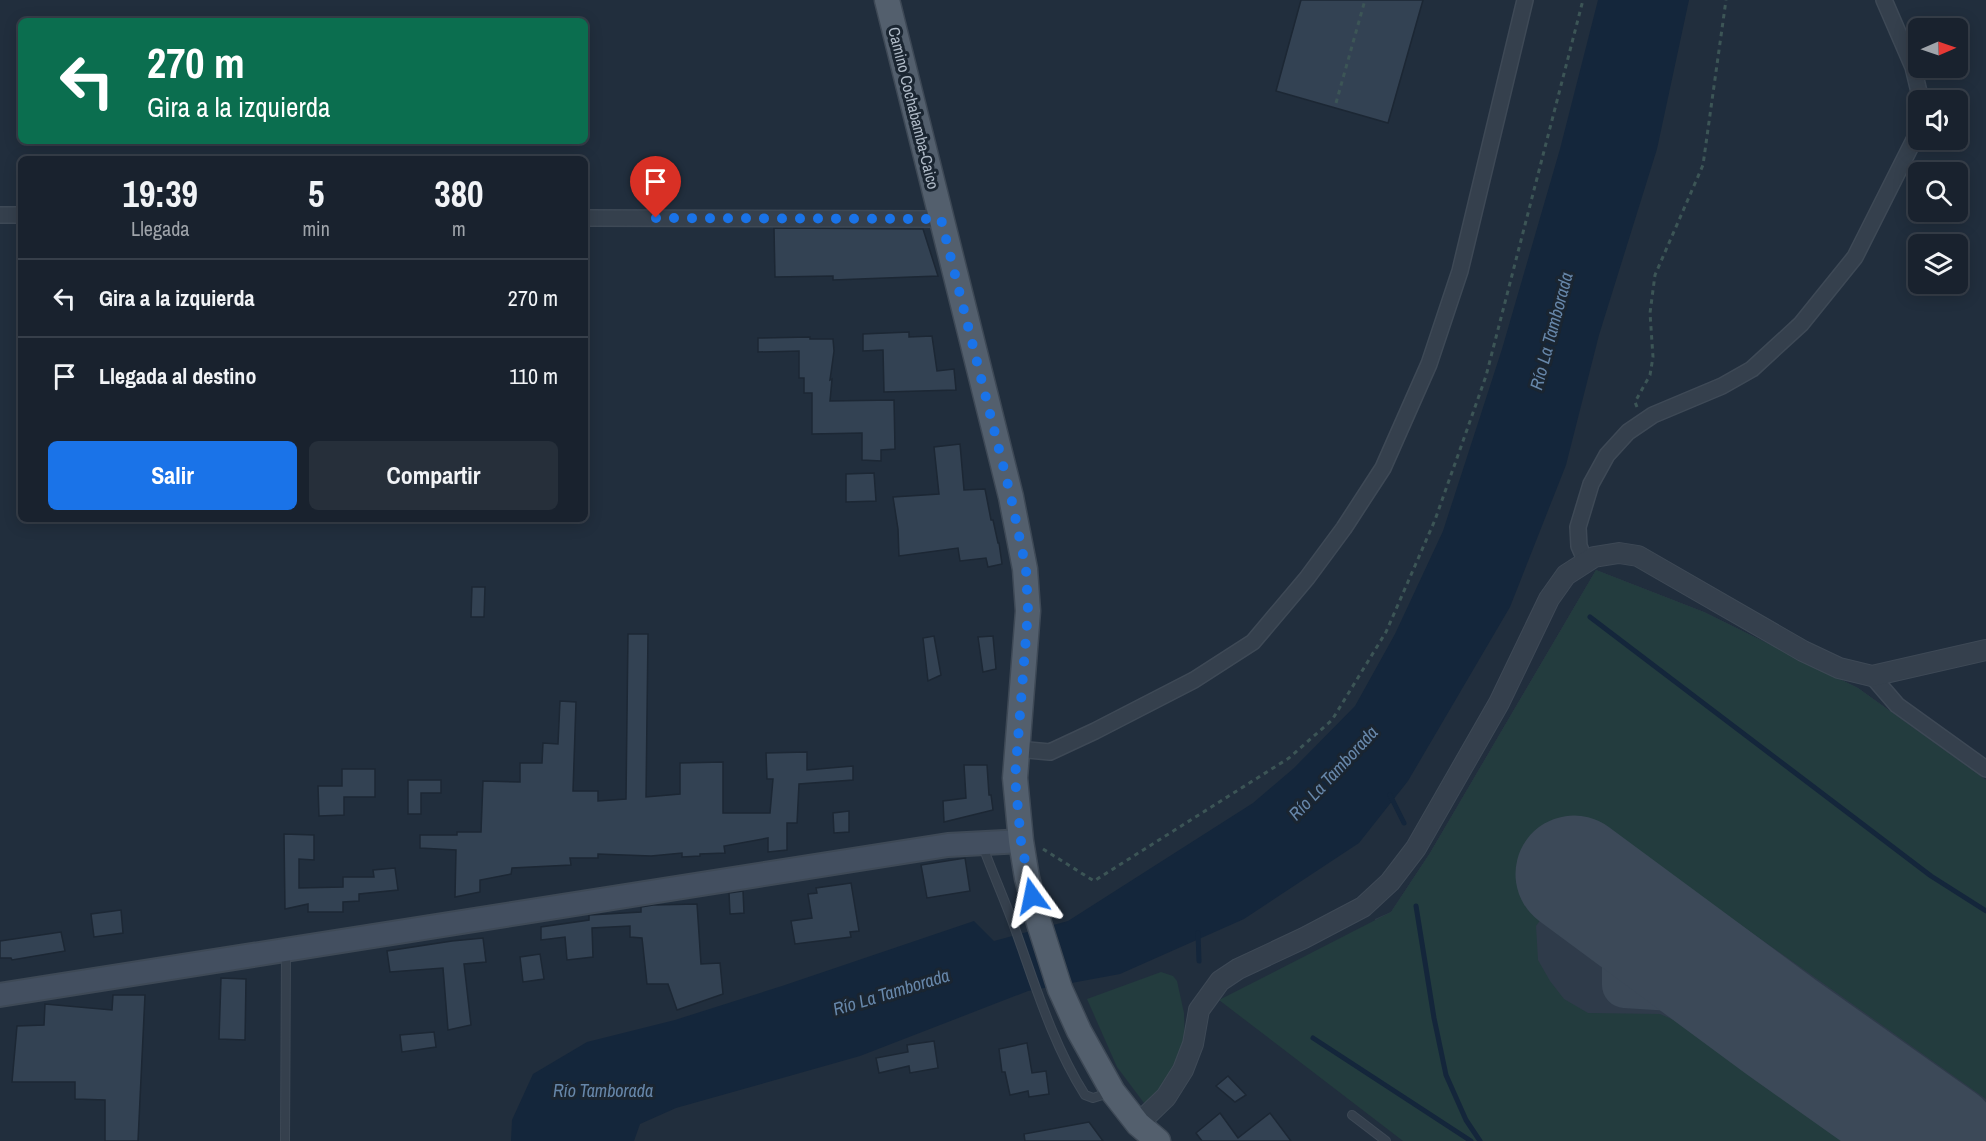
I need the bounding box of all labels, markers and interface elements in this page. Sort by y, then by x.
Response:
north arrow [1908,18,1968,78]
map controls [1908,18,1968,294]
street label: Camino Cochabamba-Caico [883,25,945,191]
text: 270 m [147,35,245,91]
icon: left [48,42,126,120]
text: Gira a la izquierda [147,89,330,125]
button: sound [1908,90,1968,150]
pin [630,156,681,218]
button: search [1908,162,1968,222]
icon: arrive [639,165,672,198]
text: 19:39 [122,170,198,218]
text: 5 [308,170,324,218]
text: 380 [434,170,484,218]
text: Llegada [131,215,189,242]
text: min [302,215,330,242]
text: m [452,215,466,242]
button: layers [1908,234,1968,294]
water label: Río La Tamborada [1523,269,1579,393]
icon: left [48,282,81,315]
text: Gira a la izquierda [99,283,254,313]
text: 270 m [508,283,558,313]
icon: arrive [48,360,81,393]
text: Llegada al destino [99,361,256,391]
text: 110 m [509,361,558,391]
button: Salir [48,441,297,510]
button: Compartir [309,441,558,510]
water label: Río La Tamborada [1283,720,1383,826]
position arrow [1000,864,1064,928]
water label: Río La Tamborada [830,962,952,1022]
water label: Río Tamborada [553,1078,653,1103]

